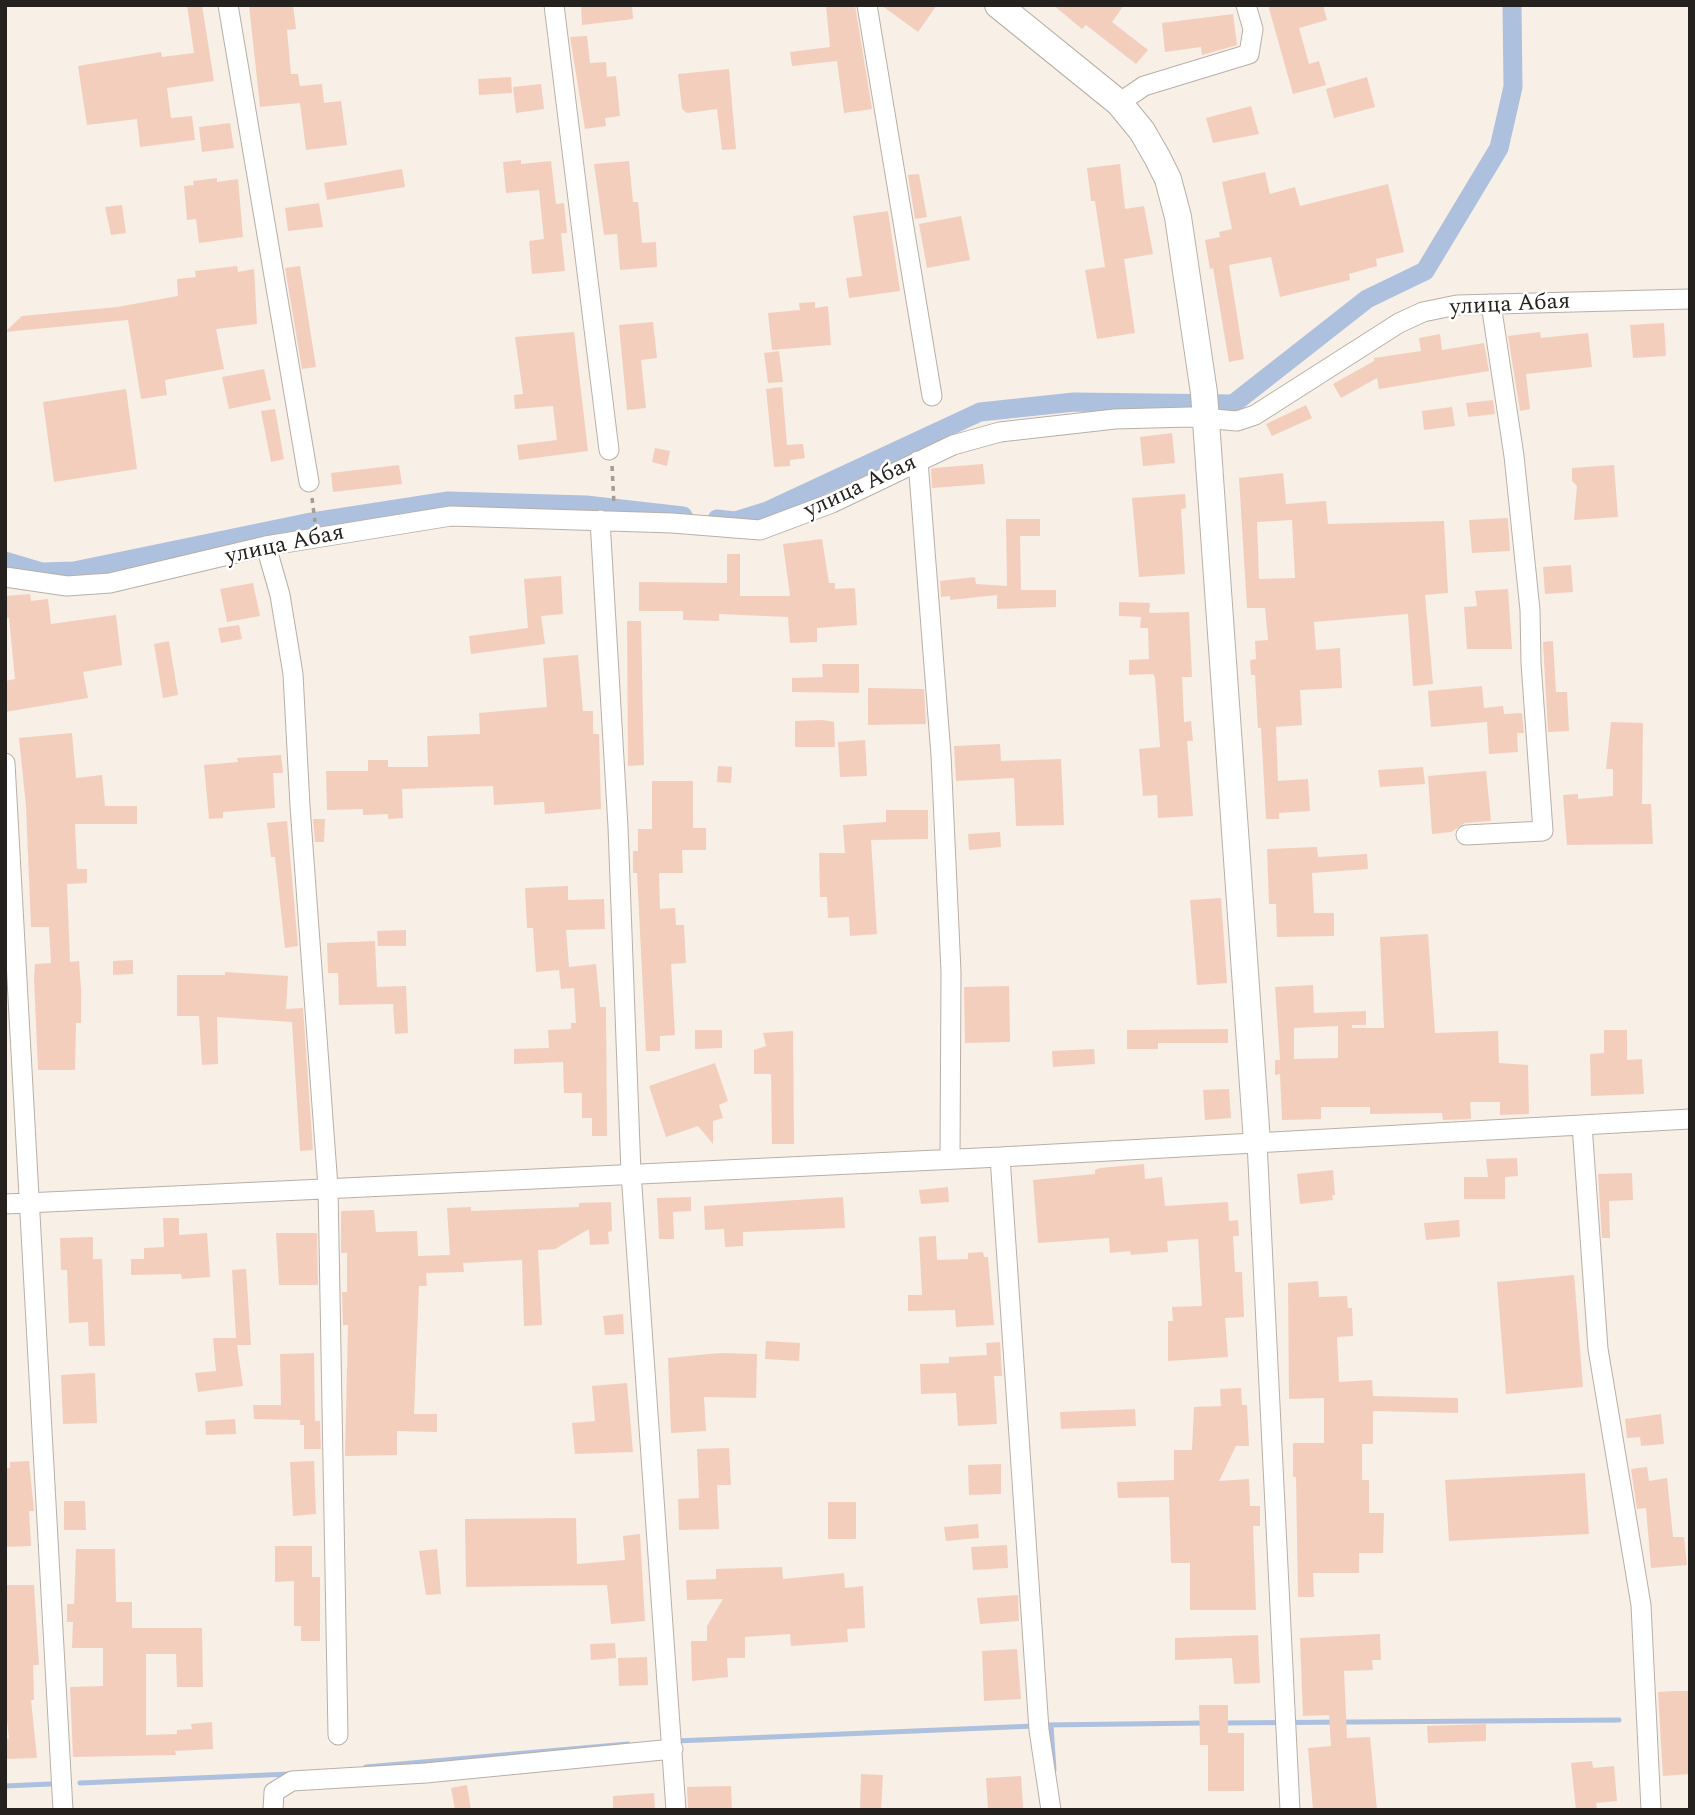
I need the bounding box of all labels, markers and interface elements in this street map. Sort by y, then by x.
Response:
street label: улица Абая [1449,289,1571,323]
street label: улица Абая [801,450,921,526]
street label: улица Абая [223,520,347,572]

